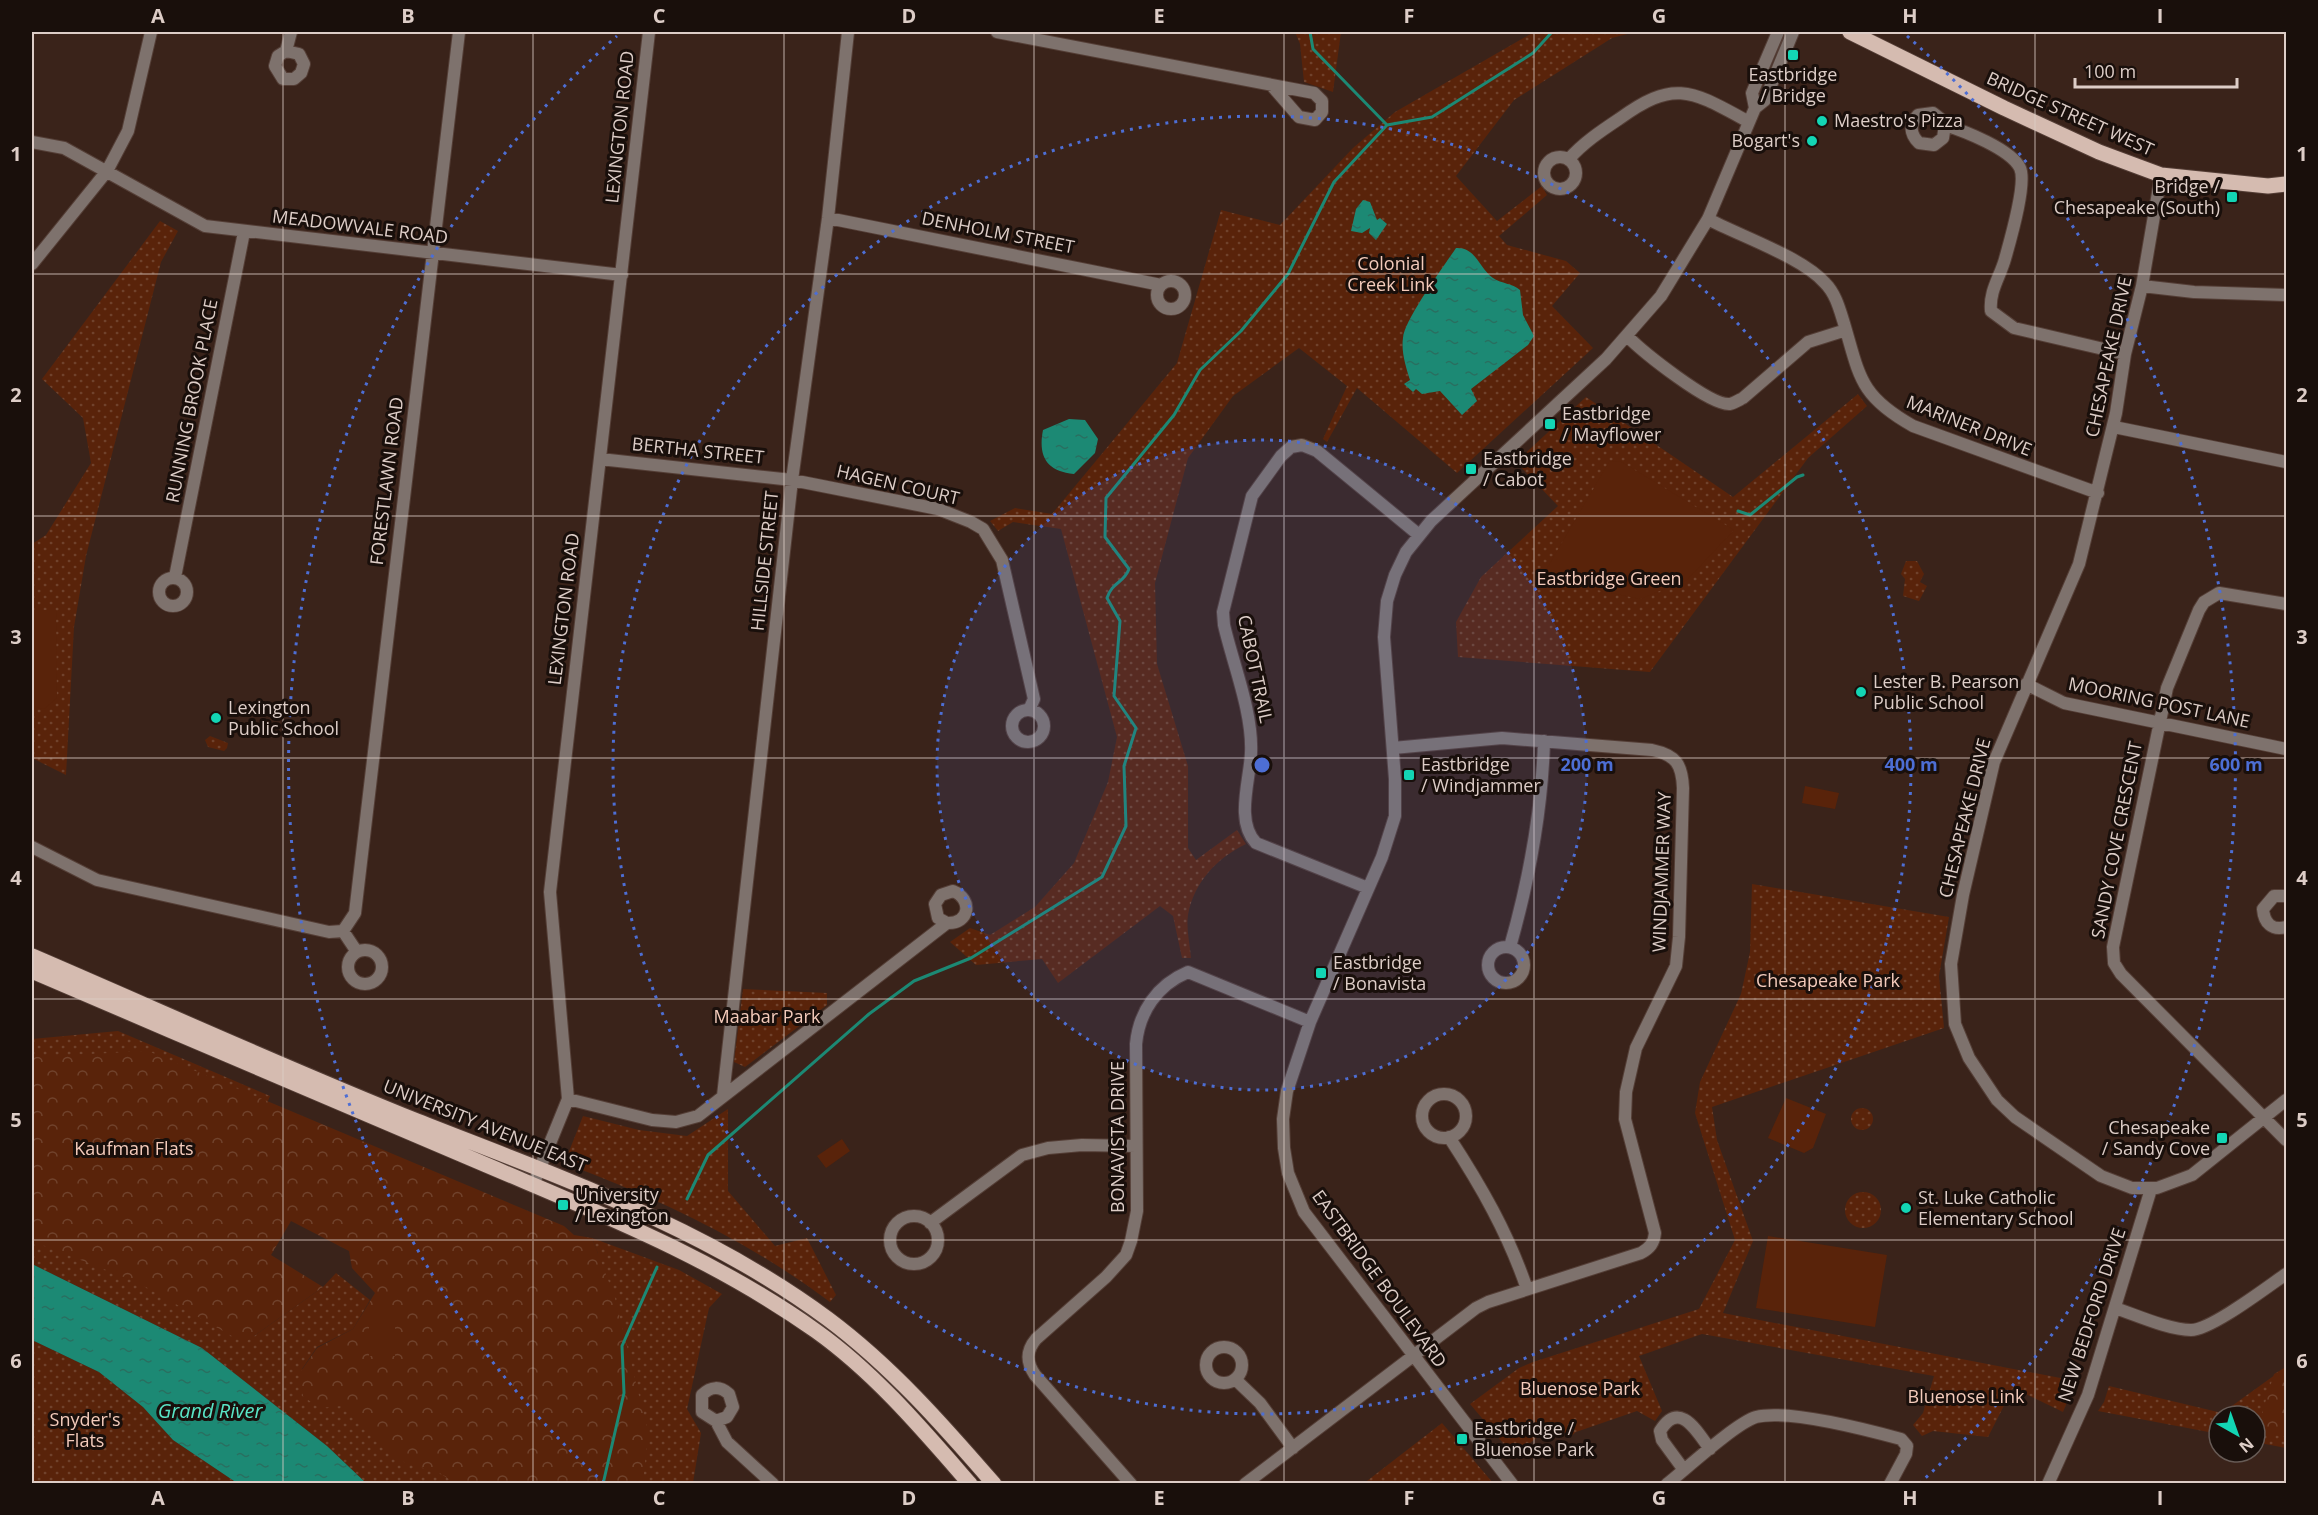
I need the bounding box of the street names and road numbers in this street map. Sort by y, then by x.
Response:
street label: LEXINGTON ROAD [599,49,639,204]
street label: BRIDGE STREET WEST [1983,65,2158,161]
street label: MEADOWVALE ROAD [271,203,449,249]
street label: DENHOLM STREET [920,205,1077,259]
street label: CHESAPEAKE DRIVE [2079,274,2137,439]
street label: RUNNING BROOK PLACE [159,297,223,505]
street label: MARINER DRIVE [1903,389,2036,461]
street label: FORESTLAWN ROAD [364,395,408,566]
street label: BERTHA STREET [631,431,765,469]
street label: HAGEN COURT [834,458,962,510]
street label: HILLSIDE STREET [745,490,783,632]
street label: LEXINGTON ROAD [542,531,584,686]
street label: CABOT TRAIL [1233,613,1279,725]
street label: MOORING POST LANE [2066,671,2252,733]
street label: CHESAPEAKE DRIVE [1933,735,1995,900]
street label: SANDY COVE CRESCENT [2085,739,2147,940]
street label: WINDJAMMER WAY [1646,790,1676,953]
street label: BONAVISTA DRIVE [1105,1061,1129,1213]
street label: UNIVERSITY AVENUE EAST [380,1073,591,1177]
street label: EASTBRIDGE BOULEVARD [1307,1185,1452,1372]
street label: NEW BEDFORD DRIVE [2052,1225,2131,1405]

